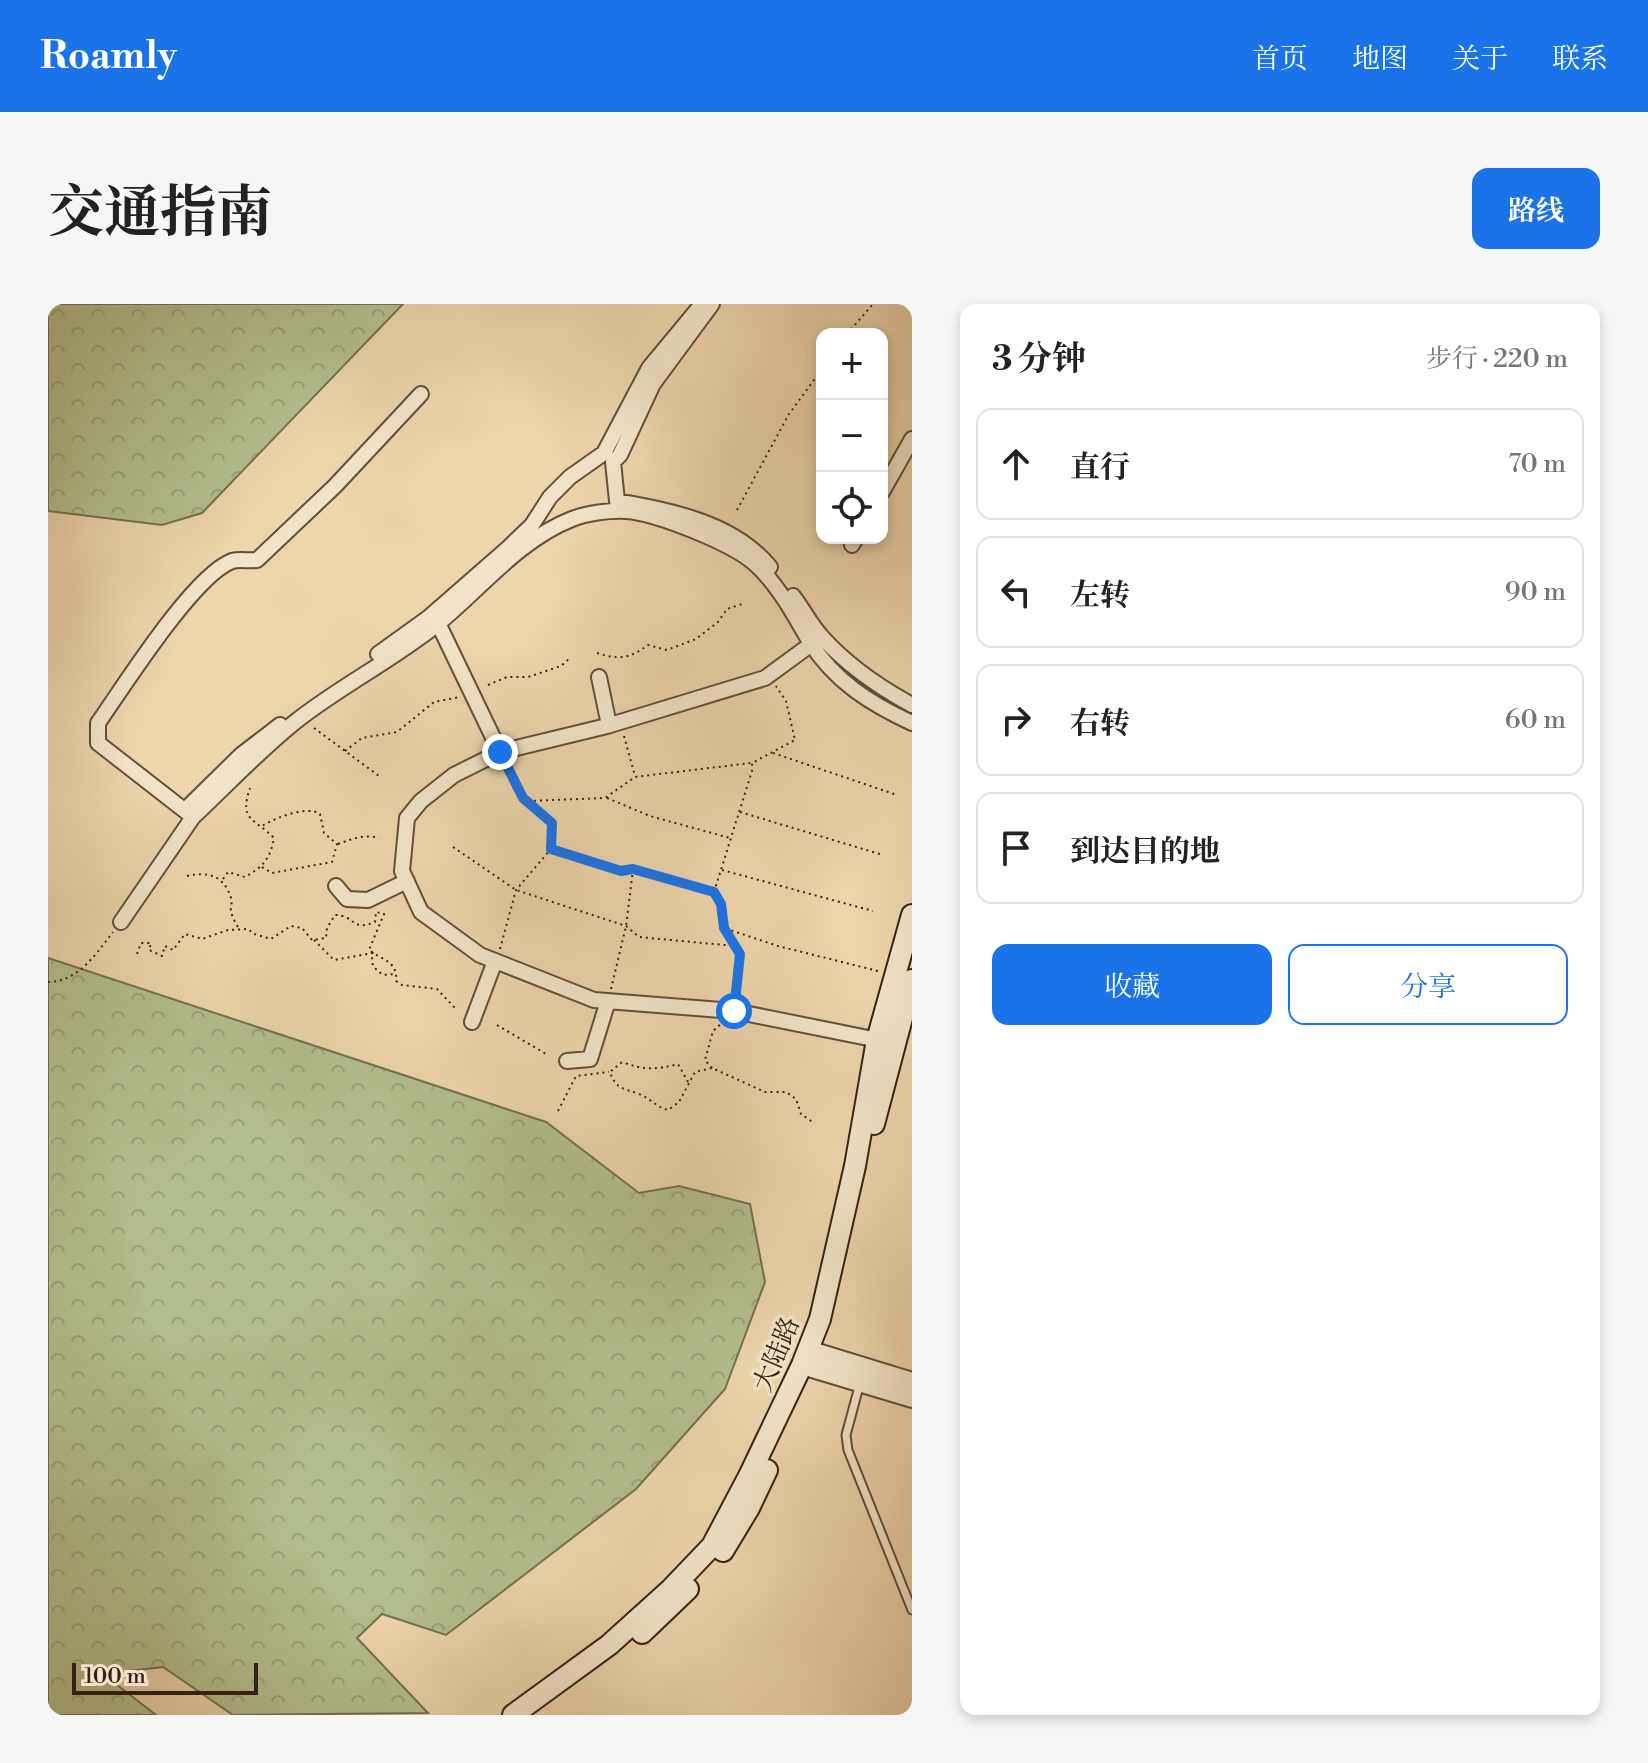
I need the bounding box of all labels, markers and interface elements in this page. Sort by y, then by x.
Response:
text: Roamly [40,33,177,80]
text: 首页 [1252,42,1308,77]
text: 地图 [1352,42,1408,77]
text: 关于 [1452,42,1508,77]
text: 联系 [1552,42,1608,77]
button: 路线 [1472,168,1600,249]
text: 交通指南 [48,179,272,249]
map controls [816,328,888,544]
button: + [816,328,888,400]
text: 3 分钟 [992,339,1086,381]
text: 步行 · 220 m [1426,343,1568,375]
button: − [816,400,888,472]
icon: ahead [994,442,1038,486]
text: 70 m [1508,448,1566,480]
text: 直行 [1070,449,1130,487]
button: locate [816,472,888,544]
icon: left [994,570,1038,614]
text: 90 m [1505,576,1566,608]
text: 左转 [1070,577,1130,615]
icon: right [994,698,1038,742]
text: 60 m [1505,704,1566,736]
text: 右转 [1070,705,1130,743]
route end [482,734,518,770]
icon: arrive [994,826,1038,870]
text: 到达目的地 [1070,833,1220,871]
button: 收藏 [992,944,1272,1025]
button: 分享 [1288,944,1568,1025]
route start [716,993,752,1029]
street label: 大陆路 [747,1312,807,1397]
scale bar [72,1659,258,1695]
text: 100 m [84,1663,146,1690]

